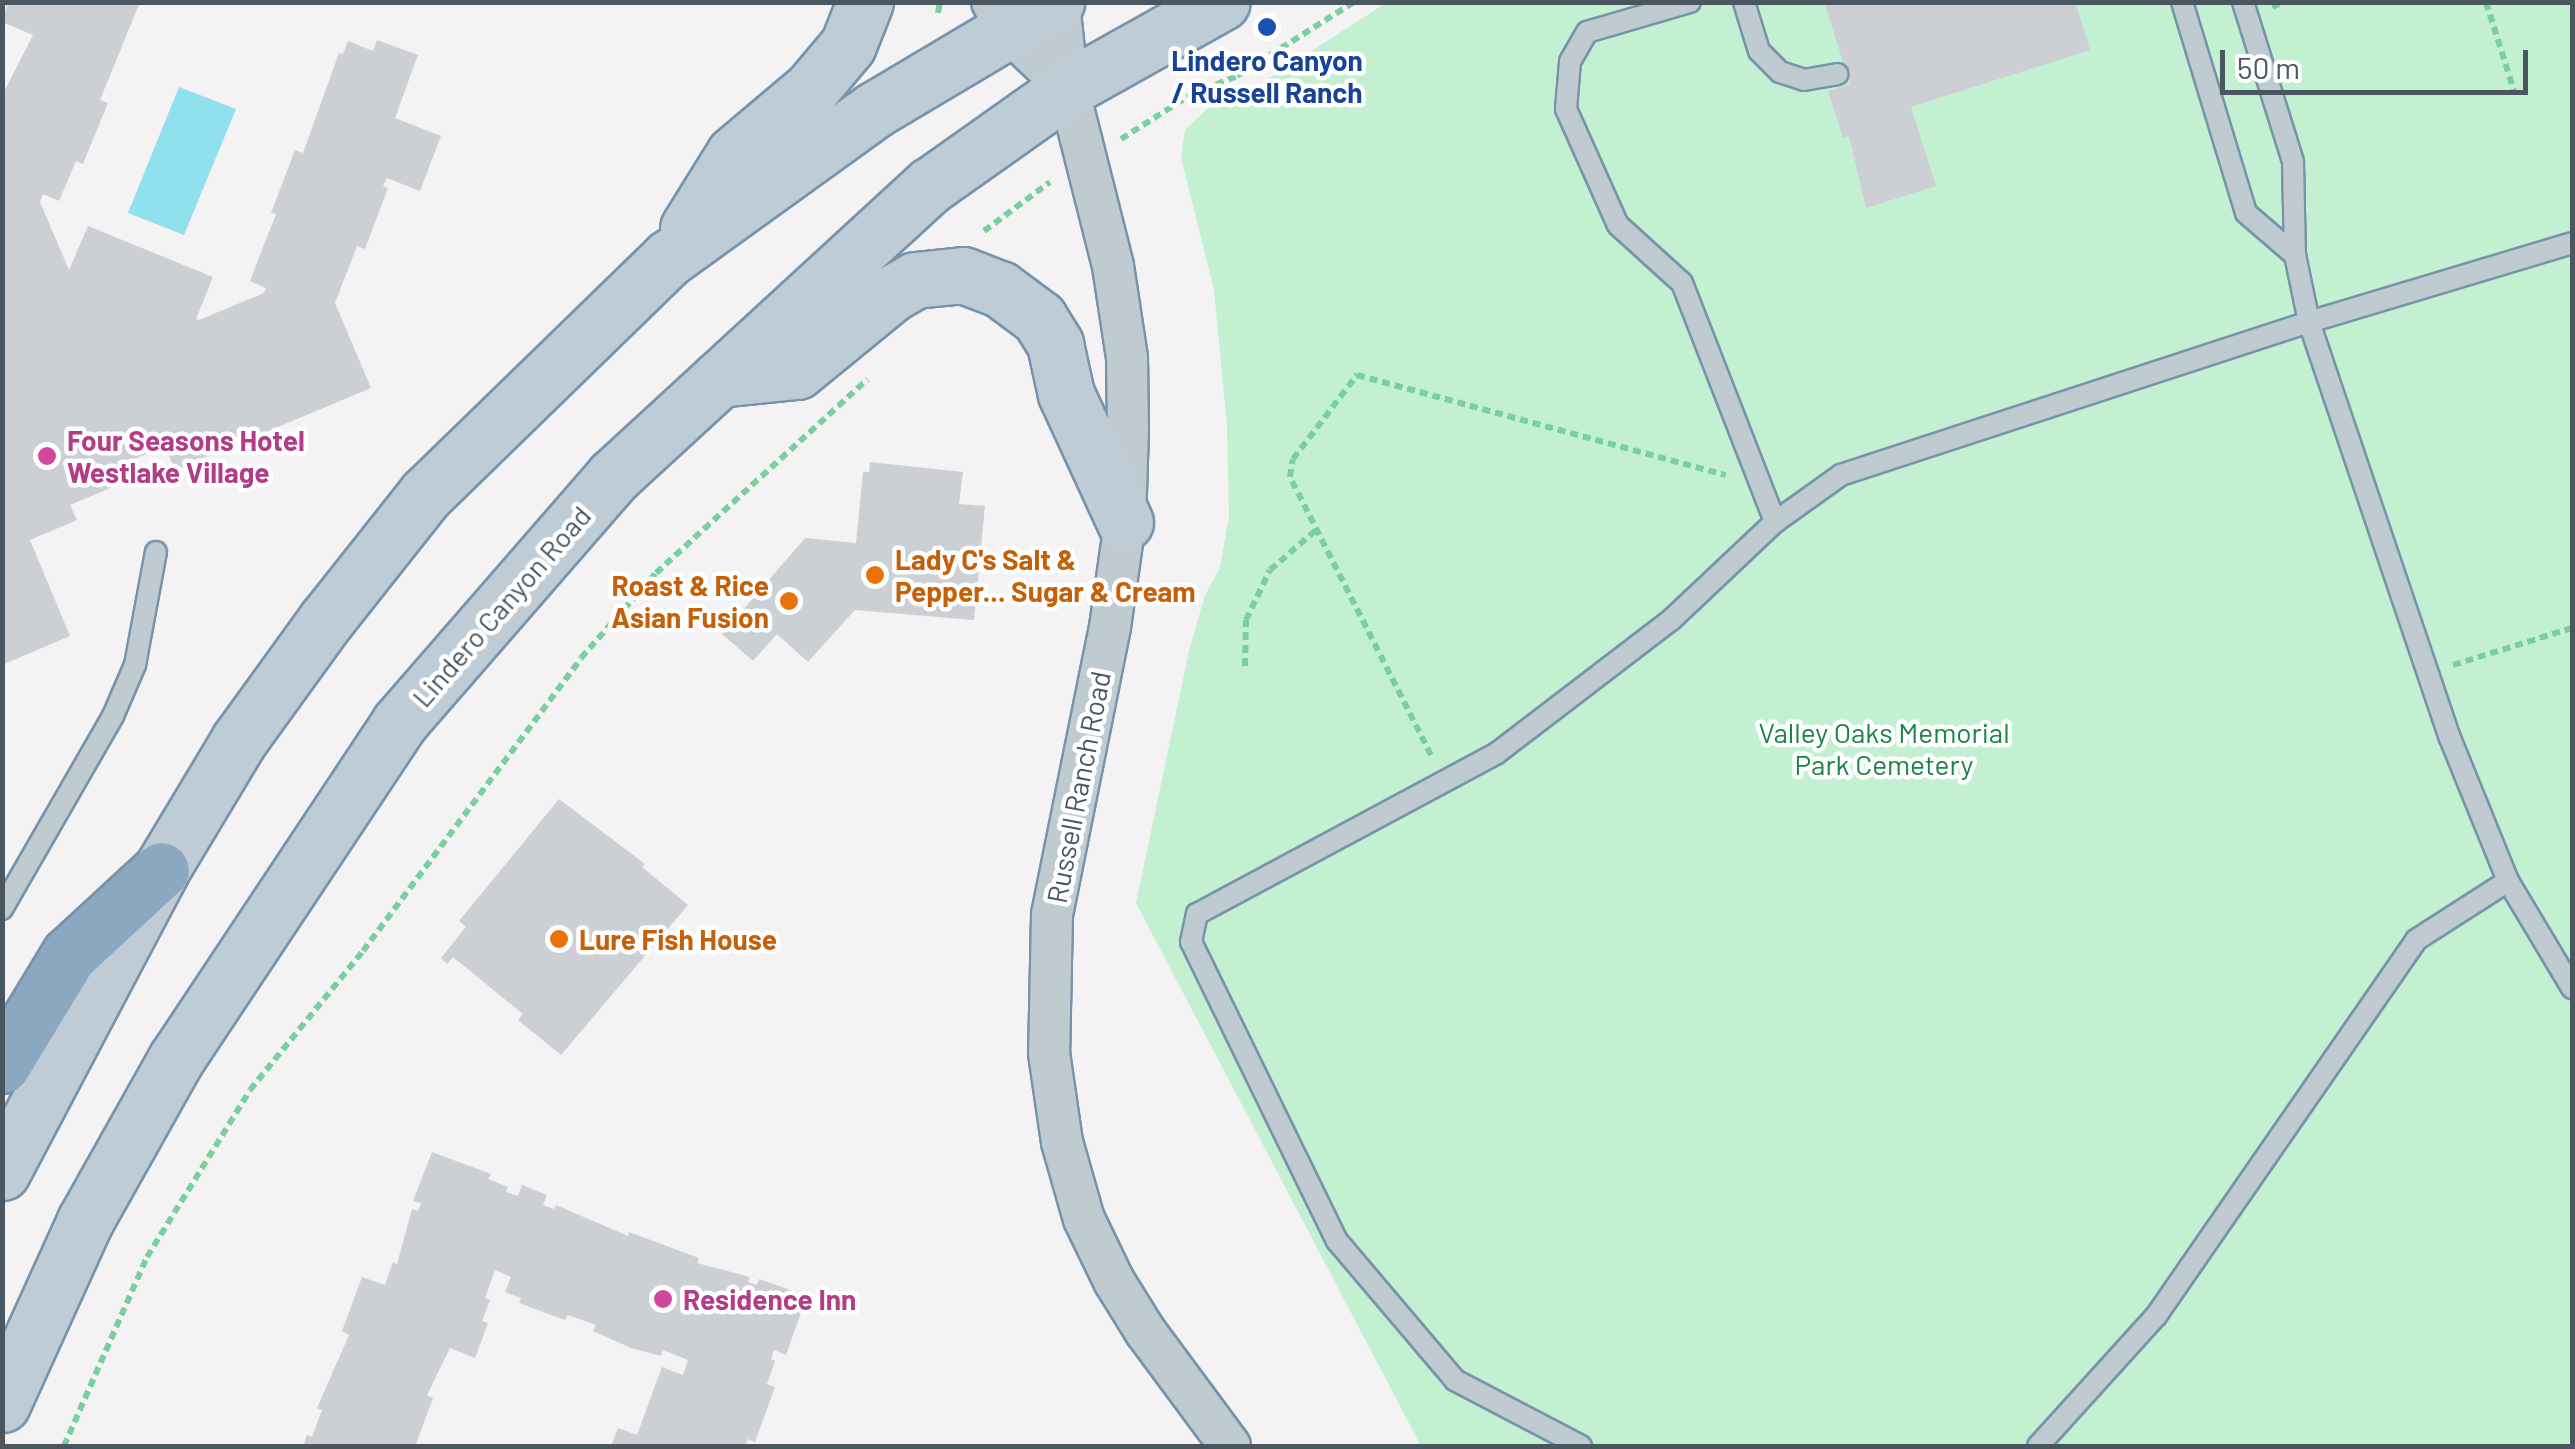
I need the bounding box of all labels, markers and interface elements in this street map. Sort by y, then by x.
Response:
marker: Lindero Canyon / Russell Ranch [1256,16,1278,38]
scale bar [2225,30,2532,92]
place label: Lindero Canyon / Russell Ranch [1171,43,1363,109]
text: 50 m [2237,49,2300,85]
place label: Four Seasons Hotel Westlake Village [67,423,305,489]
marker: Four Seasons Hotel Westlake Village [36,445,58,467]
street label: Lindero Canyon Road [405,499,597,713]
place label: Lady C's Salt & Pepper... Sugar & Cream [895,542,1196,608]
marker: Lady C's Salt & Pepper... Sugar & Cream [864,564,886,586]
place label: Roast & Rice Asian Fusion [611,568,769,634]
marker: Roast & Rice Asian Fusion [778,590,800,612]
street label: Russell Ranch Road [1039,668,1117,906]
park label: Valley Oaks Memorial Park Cemetery [1758,715,2010,781]
place label: Lure Fish House [579,922,777,956]
marker: Lure Fish House [548,928,570,950]
place label: Residence Inn [683,1282,856,1316]
marker: Residence Inn [652,1288,674,1310]

